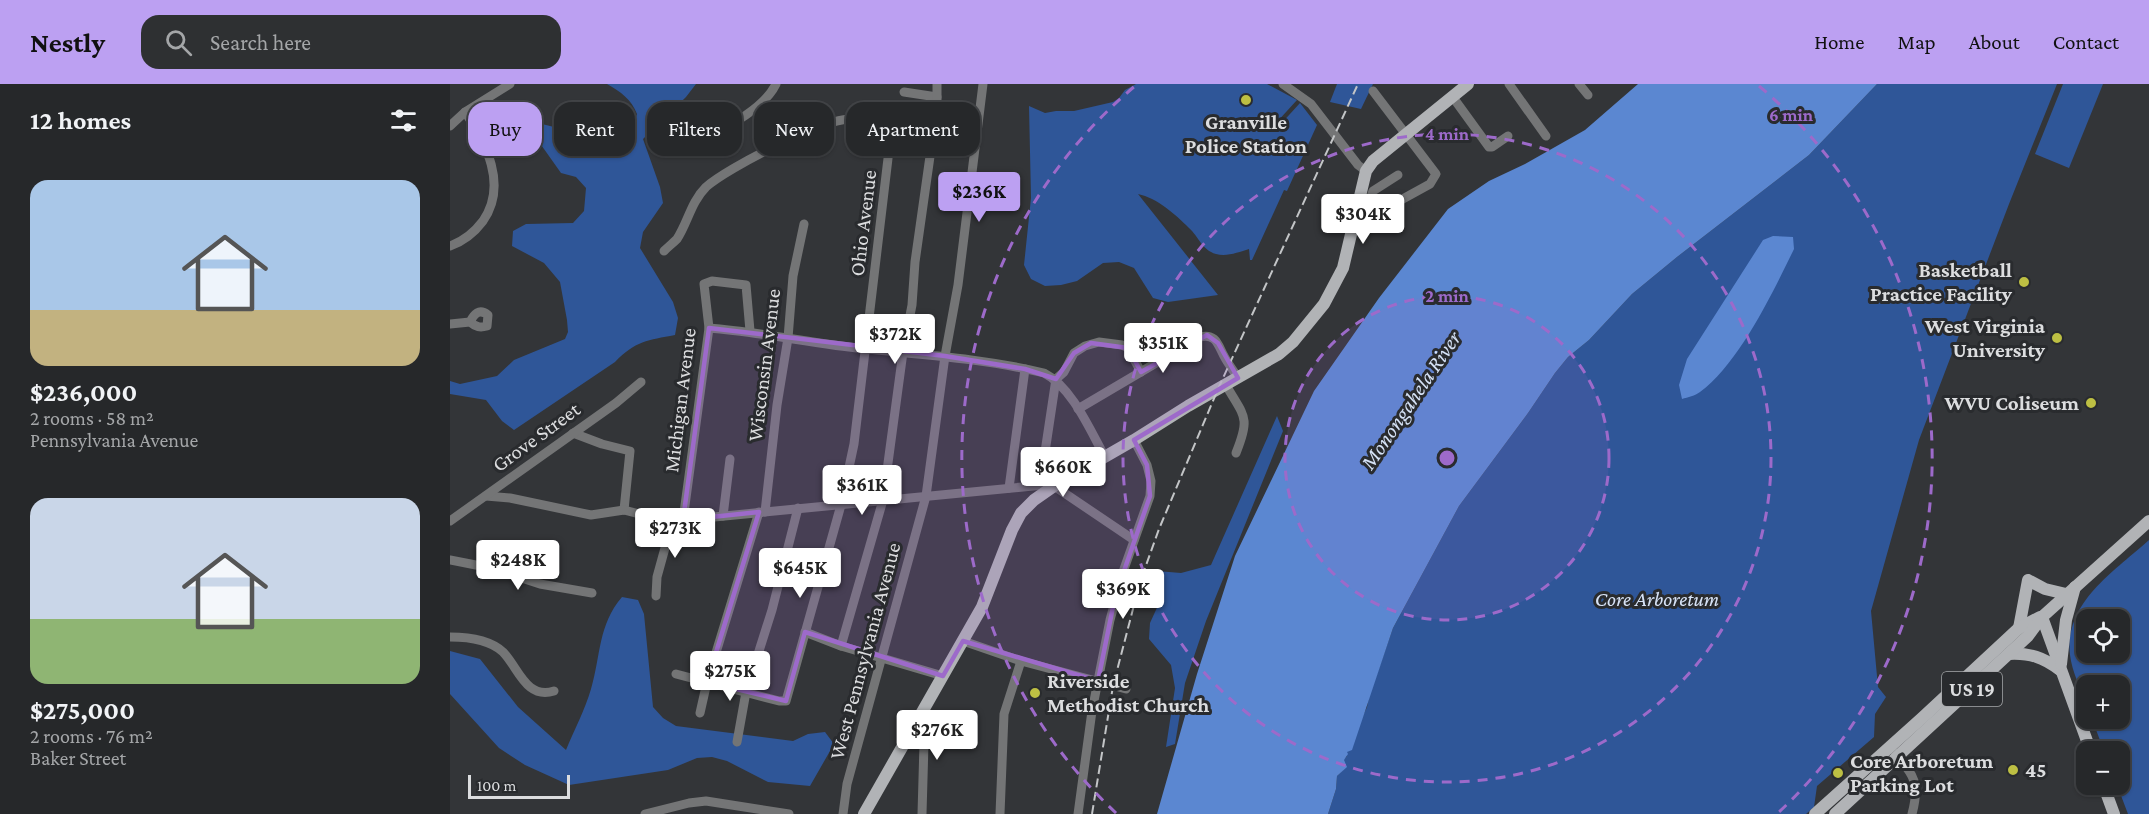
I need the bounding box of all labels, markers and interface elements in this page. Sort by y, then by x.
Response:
search box [141,15,561,69]
icon: search [162,26,195,59]
text: Nestly [30,27,105,58]
text: Search here [210,30,311,55]
text: Home [1814,30,1864,54]
text: Map [1897,30,1936,54]
text: About [1969,30,2020,54]
text: Contact [2053,30,2119,54]
marker: Granville Police Station [1239,93,1253,107]
chip: Buy [468,102,542,156]
chip: Rent [554,102,635,156]
chip: Filters [647,102,742,156]
chip: New [754,102,834,156]
chip: Apartment [846,102,980,156]
icon: filters [387,104,420,137]
text: 6 min [1769,105,1814,125]
text: 12 homes [30,106,131,135]
place label: Granville Police Station [1185,110,1307,158]
text: 4 min [1425,124,1470,144]
street label: Ohio Avenue [845,168,881,278]
pin: $236K [937,172,1021,223]
text: $236K [952,180,1006,202]
pin: $304K [1321,194,1405,245]
text: $304K [1335,202,1391,224]
icon: home [171,219,279,327]
place label: Basketball Practice Facility [1870,258,2013,306]
marker: Basketball Practice Facility [2017,275,2031,289]
text: 2 min [1425,286,1469,306]
street label: Wisconsin Avenue [743,287,785,443]
pin: $372K [853,314,937,365]
place label: West Virginia University [1924,314,2046,362]
text: $372K [869,322,921,344]
pin: $351K [1121,323,1205,374]
water label: Monongahela River [1354,325,1467,475]
street label: Michigan Avenue [659,327,701,473]
text: $351K [1138,331,1188,353]
marker: West Virginia University [2050,331,2064,345]
text: $236,000 [30,378,137,407]
place label: WVU Coliseum [1943,391,2079,415]
marker: WVU Coliseum [2084,396,2098,410]
street label: Grove Street [487,397,585,477]
text: 2 rooms · 58 m² [30,407,154,429]
text: Pennsylvania Avenue [30,429,198,451]
pin: $660K [1021,447,1105,498]
centre of rings [1437,448,1457,468]
text: $660K [1035,455,1091,477]
pin: $361K [820,465,904,516]
text: $361K [837,473,887,495]
pin: $273K [633,508,717,559]
text: $273K [649,516,701,538]
icon: home [171,537,279,645]
pin: $248K [476,540,560,591]
street label: West Pennsylvania Avenue [824,540,906,762]
text: $248K [490,548,546,570]
pin: $645K [758,548,842,599]
text: $645K [773,556,827,578]
pin: $369K [1081,569,1165,620]
text: $369K [1096,577,1150,599]
park label: Core Arboretum [1595,587,1719,611]
map controls [2076,609,2130,795]
button: locate [2076,609,2130,663]
pin: $275K [688,651,772,702]
text: $275K [704,659,756,681]
place label: Riverside Methodist Church [1047,669,1209,717]
road number: US 19 [1942,672,2002,706]
button: + [2076,675,2130,729]
marker: Riverside Methodist Church [1028,686,1042,700]
text: $275,000 [30,696,135,725]
pin: $276K [895,710,979,761]
text: $276K [911,718,963,740]
text: 2 rooms · 76 m² [30,725,153,747]
button: − [2076,741,2130,795]
text: Baker Street [30,747,126,769]
place label: Core Arboretum Parking Lot [1850,749,1993,797]
place label: 45 [2025,758,2047,782]
marker: 45 [2006,763,2020,777]
marker: Core Arboretum Parking Lot [1831,766,1845,780]
scale bar [468,772,570,800]
text: 100 m [477,777,516,794]

